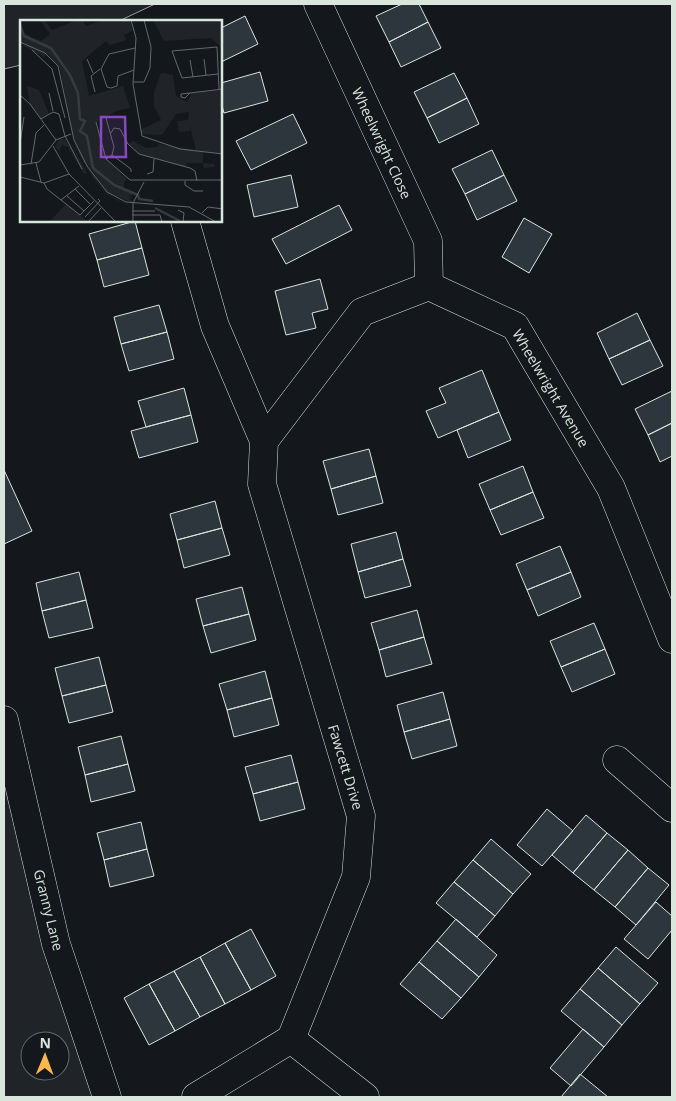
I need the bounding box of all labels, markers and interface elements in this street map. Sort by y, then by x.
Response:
inset map [20,20,222,222]
street label: Wheelwright Close [348,84,416,202]
street label: Wheelwright Avenue [508,325,594,451]
street label: Fawcett Drive [324,722,368,812]
street label: Granny Lane [30,867,68,953]
north arrow [20,1031,70,1081]
text: N [39,1033,51,1052]

